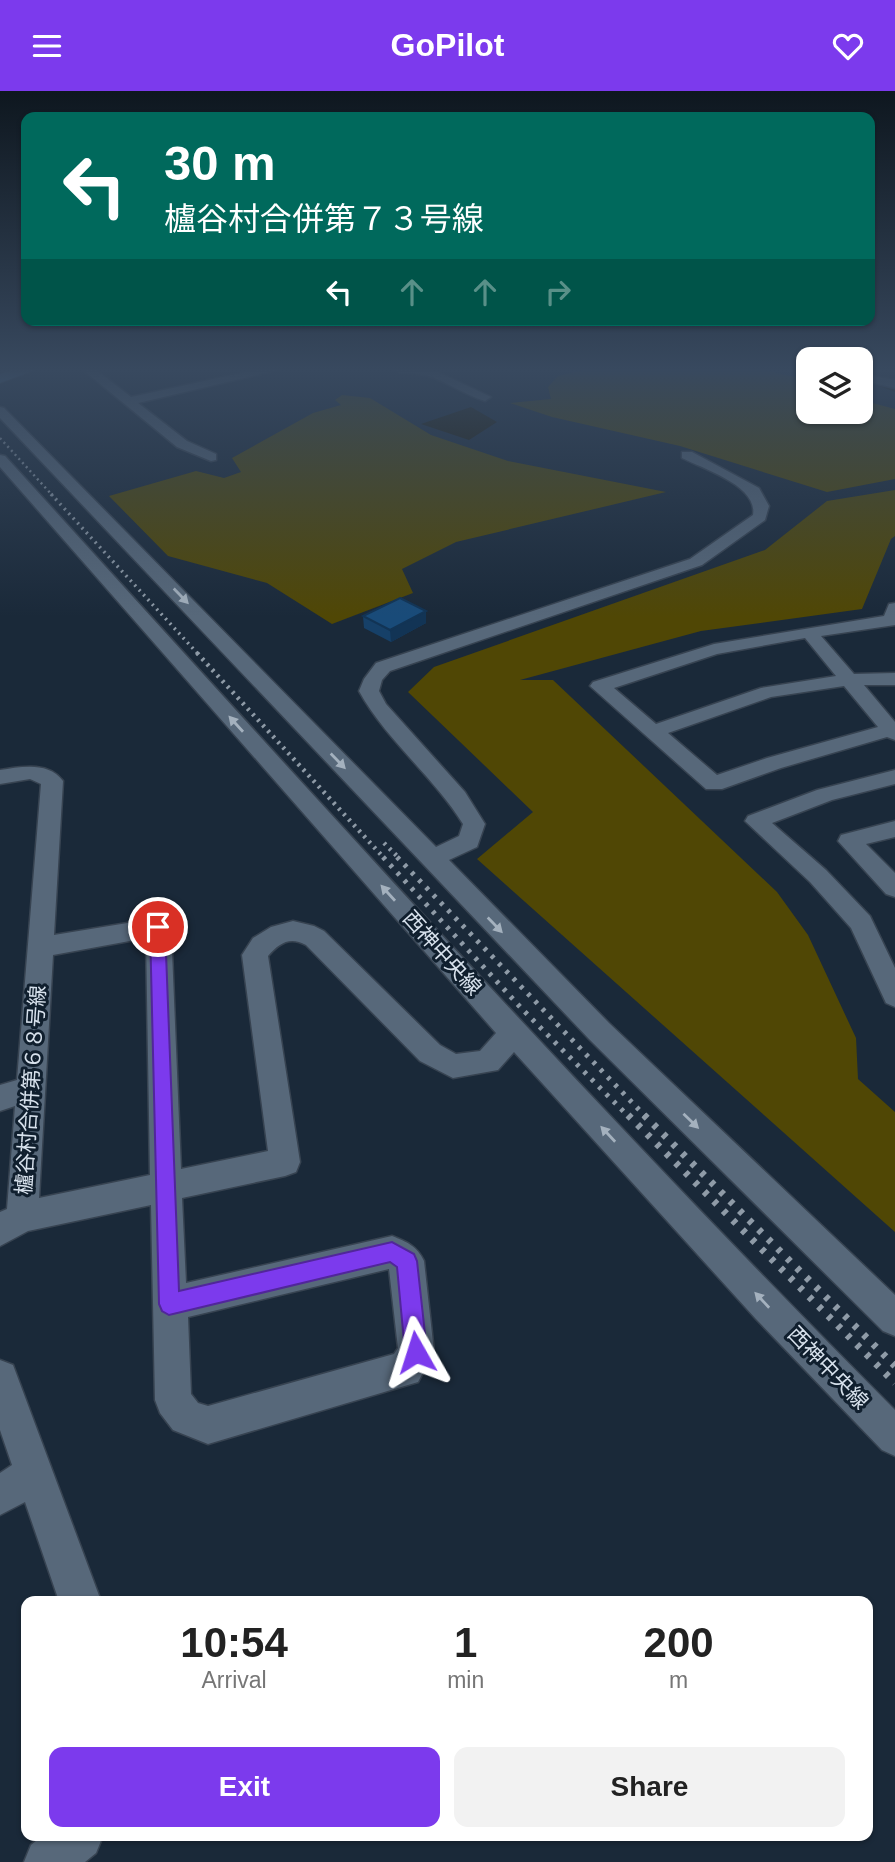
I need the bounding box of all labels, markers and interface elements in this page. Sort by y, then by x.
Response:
icon: menu [28,27,66,65]
text: GoPilot [391,27,504,63]
icon: heart [829,27,867,65]
text: 30 m [164,136,276,190]
icon: left [49,140,140,231]
text: 櫨谷村合併第７３号線 [164,201,484,237]
icon: left [320,273,358,311]
icon: ahead [393,273,431,311]
icon: ahead [466,273,504,311]
icon: right [539,273,577,311]
map controls [796,347,873,424]
button: layers [796,347,873,424]
one-way arrow [172,588,189,605]
one-way arrow [228,715,244,733]
one-way arrow [329,752,345,769]
one-way arrow [380,884,396,902]
pin [128,897,188,957]
street label: 西神中央線 [399,906,486,999]
icon: arrive [139,908,177,946]
one-way arrow [487,916,503,933]
street label: 櫨谷村合併第６８号線 [12,984,49,1196]
one-way arrow [682,1112,699,1129]
one-way arrow [600,1126,616,1143]
one-way arrow [755,1292,771,1309]
position arrow [379,1315,453,1389]
street label: 西神中央線 [784,1322,873,1413]
text: 10:54 [180,1619,288,1666]
text: 1 [454,1619,477,1666]
text: 200 [644,1619,714,1666]
text: Arrival [201,1667,267,1693]
text: min [447,1667,484,1693]
text: m [669,1667,688,1693]
button: Exit [49,1747,440,1827]
button: Share [454,1747,845,1827]

